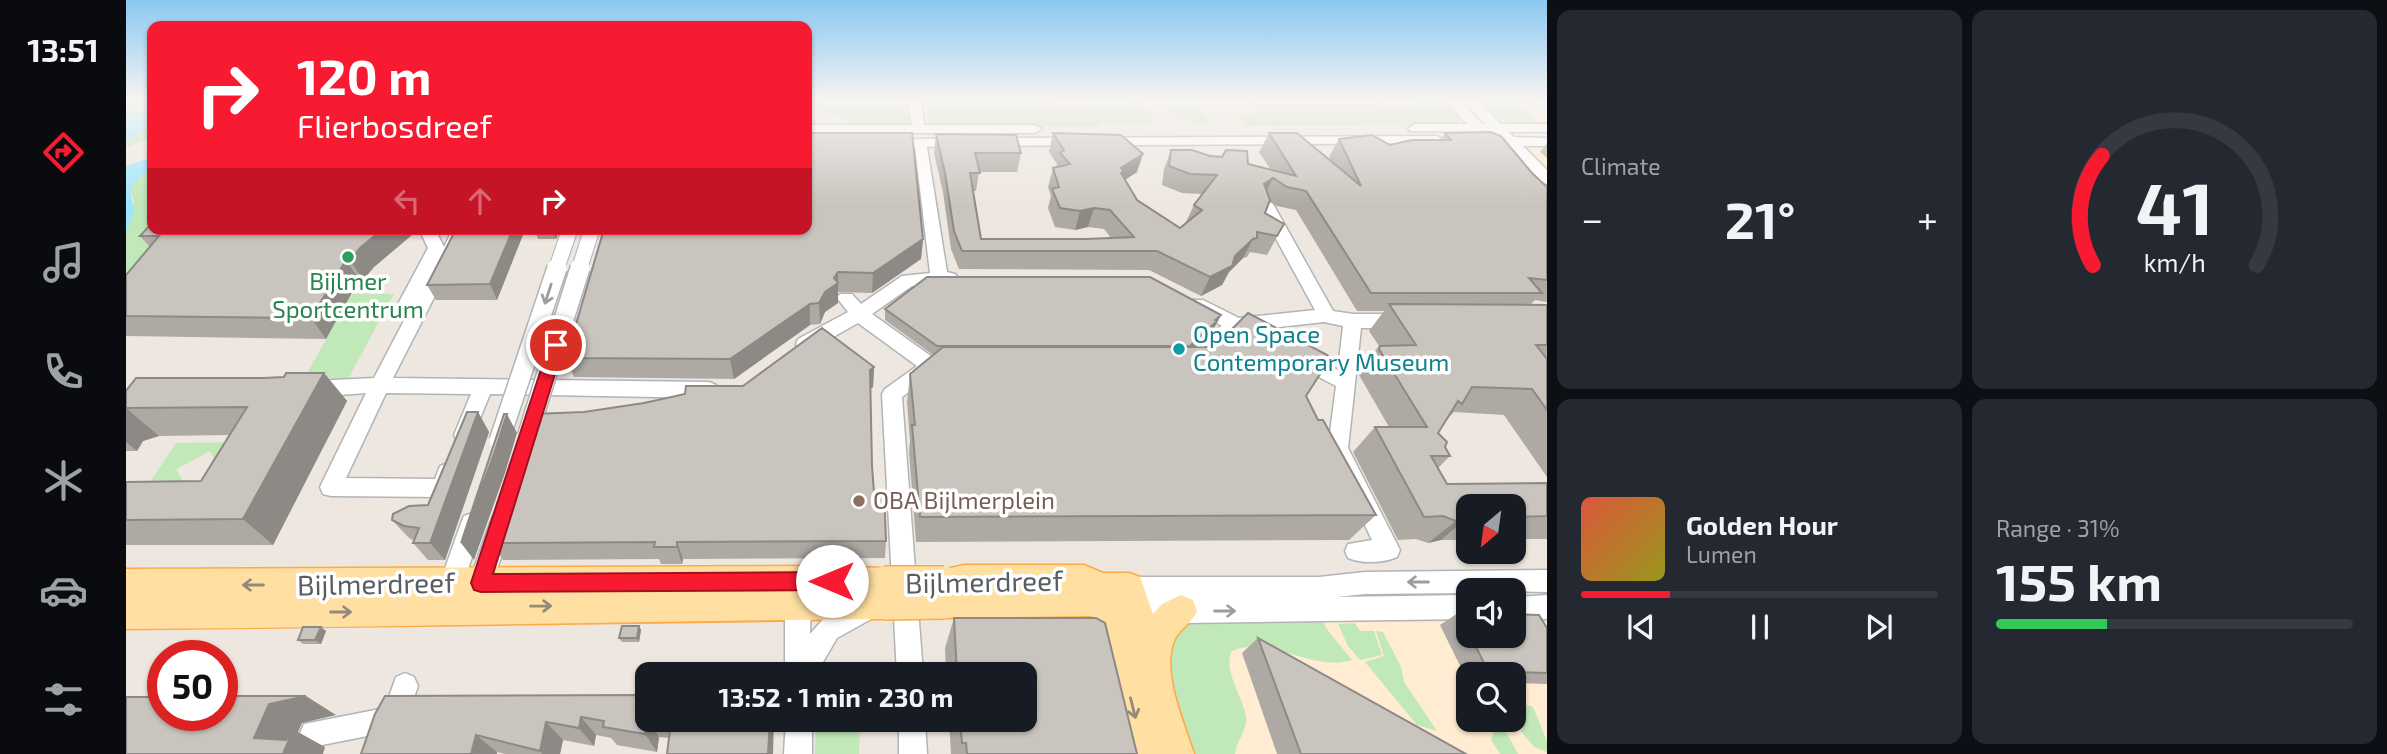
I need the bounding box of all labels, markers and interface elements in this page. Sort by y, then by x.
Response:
text: 13:51 [27,30,99,68]
text: 120 m [297,46,431,105]
icon: right [182,49,273,140]
text: Flierbosdreef [297,106,492,144]
icon: directions [39,128,88,177]
text: Climate [1581,152,1661,180]
text: 41 [2136,163,2213,251]
icon: left [388,182,426,220]
icon: ahead [461,182,499,220]
icon: right [534,182,572,220]
text: 21° [1725,187,1795,249]
text: − [1581,195,1603,241]
text: + [1917,195,1938,241]
icon: music [39,238,88,287]
text: km/h [2143,247,2206,277]
marker: Bijlmer Sportcentrum [340,249,356,265]
place label: Bijlmer Sportcentrum [272,266,424,323]
one-way arrow [541,283,554,305]
pin [526,315,586,375]
place label: Open Space Contemporary Museum [1193,319,1449,376]
icon: arrive [537,326,575,364]
marker: Open Space Contemporary Museum [1171,341,1187,357]
icon: phone [39,347,88,396]
icon: climate [39,456,88,505]
place label: OBA Bijlmerplein [873,485,1055,514]
marker: OBA Bijlmerplein [851,493,867,509]
north arrow [1456,494,1526,564]
map controls [1456,494,1526,732]
text: Golden Hour [1686,509,1838,540]
text: Range · 31% [1996,514,2120,542]
text: Lumen [1686,540,1757,568]
position arrow [795,544,869,618]
text: 155 km [1996,549,2162,611]
street label: Bijlmerdreef [905,563,1064,599]
street label: Bijlmerdreef [297,565,456,601]
icon: car [39,566,88,615]
one-way arrow [1407,576,1430,589]
one-way arrow [242,578,265,592]
button: sound [1456,578,1526,648]
one-way arrow [529,599,552,613]
one-way arrow [1213,604,1236,618]
one-way arrow [329,606,352,619]
icon: previous [1622,608,1660,646]
icon: pause [1741,608,1779,646]
icon: next [1860,608,1898,646]
speed limit sign: 50 [147,640,238,731]
button: search [1456,662,1526,732]
icon: filters [39,675,88,724]
text: 13:52 · 1 min · 230 m [719,681,953,712]
one-way arrow [1127,696,1140,719]

